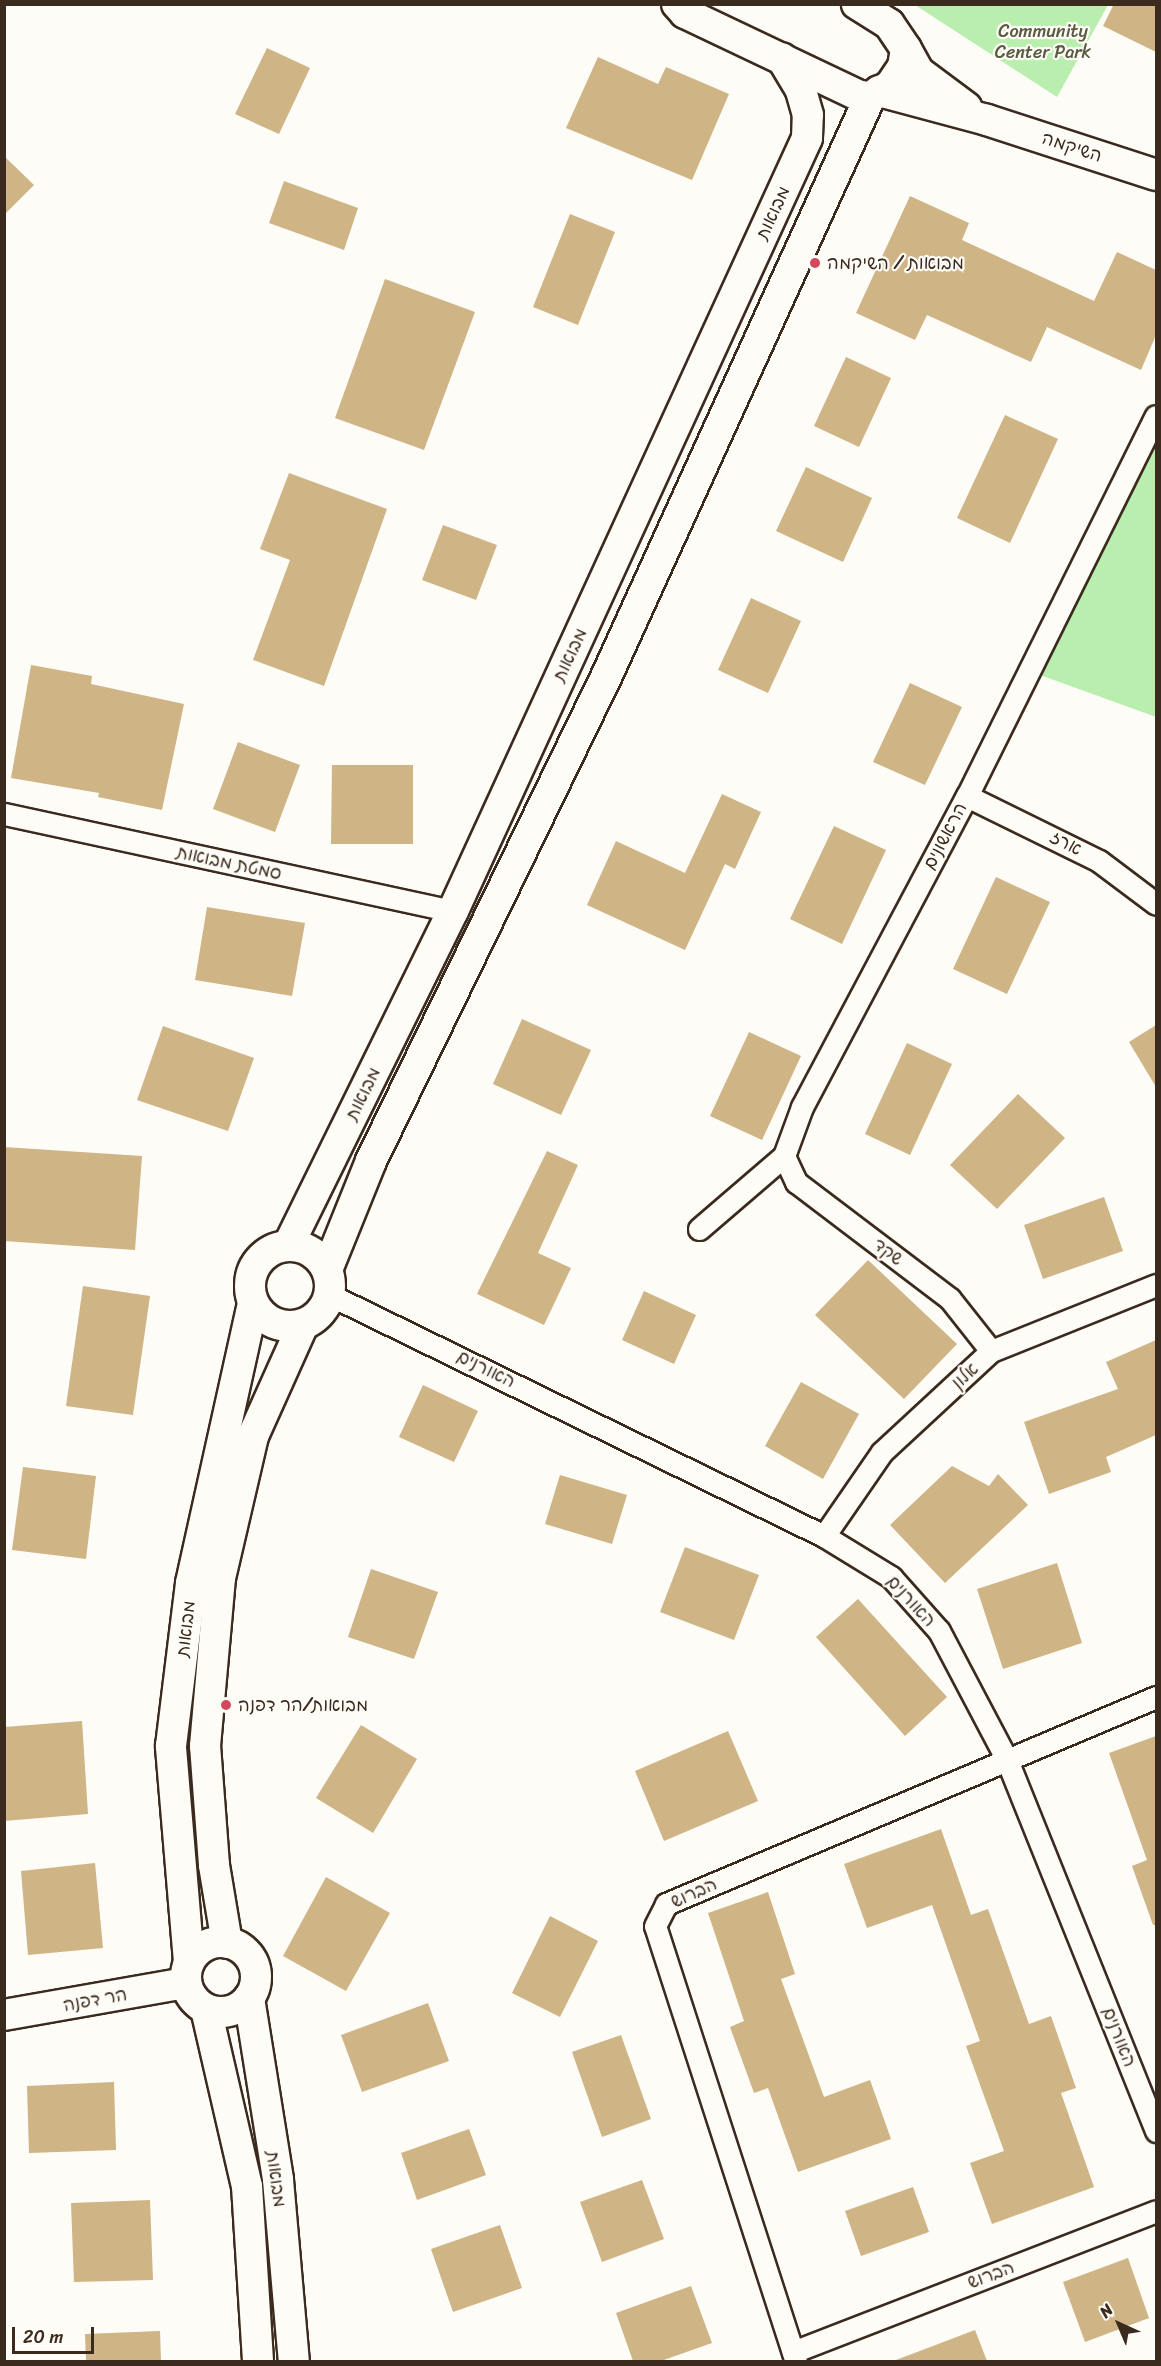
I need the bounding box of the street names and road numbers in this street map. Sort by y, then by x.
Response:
street label: השיקמה [1039,127,1105,167]
street label: מבואות [751,183,795,243]
street label: מבואות [548,625,592,685]
street label: הראשונים [918,799,972,873]
street label: ארז [1047,826,1085,860]
street label: סמטת מבואות [174,841,284,885]
street label: מבואות [341,1064,385,1124]
street label: שקד [869,1234,907,1270]
street label: האורנים [453,1346,519,1392]
street label: אלון [947,1358,983,1394]
street label: האורנים [882,1571,940,1631]
street label: מבואות [172,1600,200,1658]
street label: הברוש [668,1873,720,1913]
street label: הר דפנה [61,1984,129,2016]
street label: האורנים [1097,2004,1141,2070]
street label: מבואות [261,2149,291,2209]
street label: הברוש [965,2256,1017,2294]

